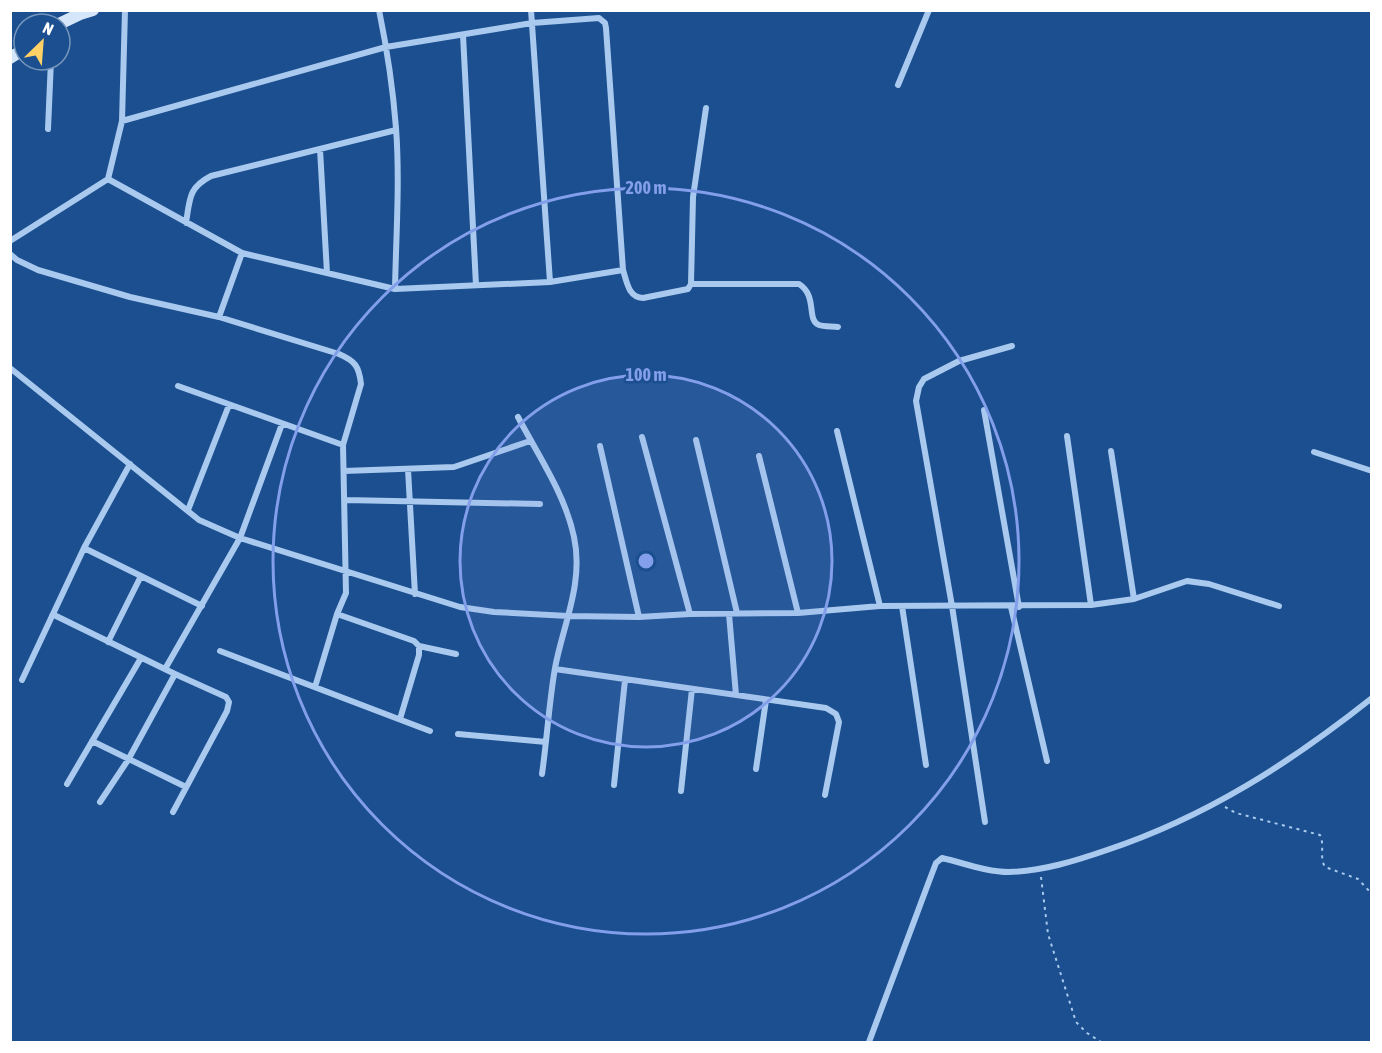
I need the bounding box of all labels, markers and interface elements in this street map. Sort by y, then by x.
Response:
north arrow [12,12,72,72]
text: N [40,18,56,39]
text: 200 m [626,177,666,198]
text: 100 m [626,364,666,385]
centre of rings [636,551,656,571]

